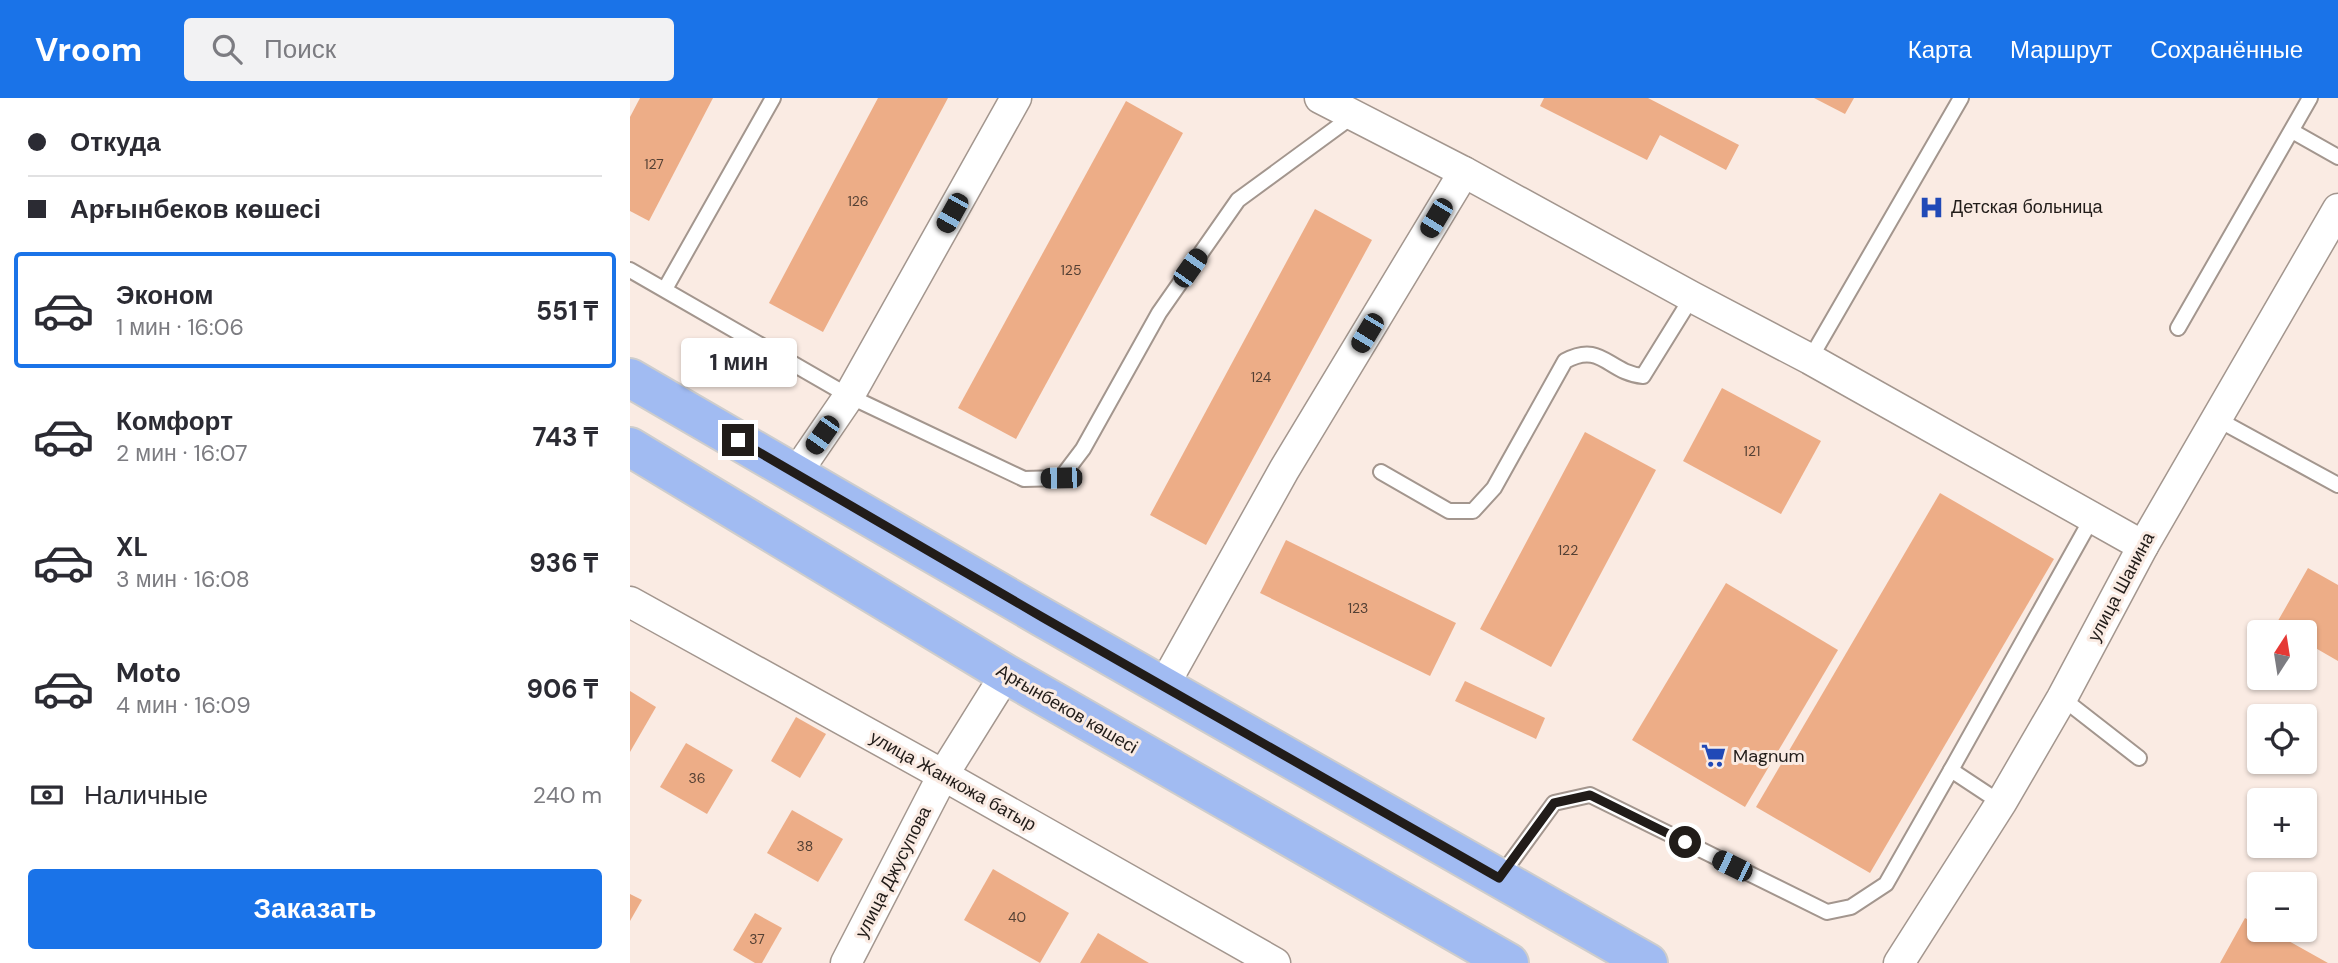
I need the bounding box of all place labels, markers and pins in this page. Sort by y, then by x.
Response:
hospital icon: Детская больница [1917,193,1945,221]
place label: Детская больница [1951,195,2104,219]
supermarket icon: Magnum [1699,742,1727,770]
place label: Magnum [1733,744,1805,768]

